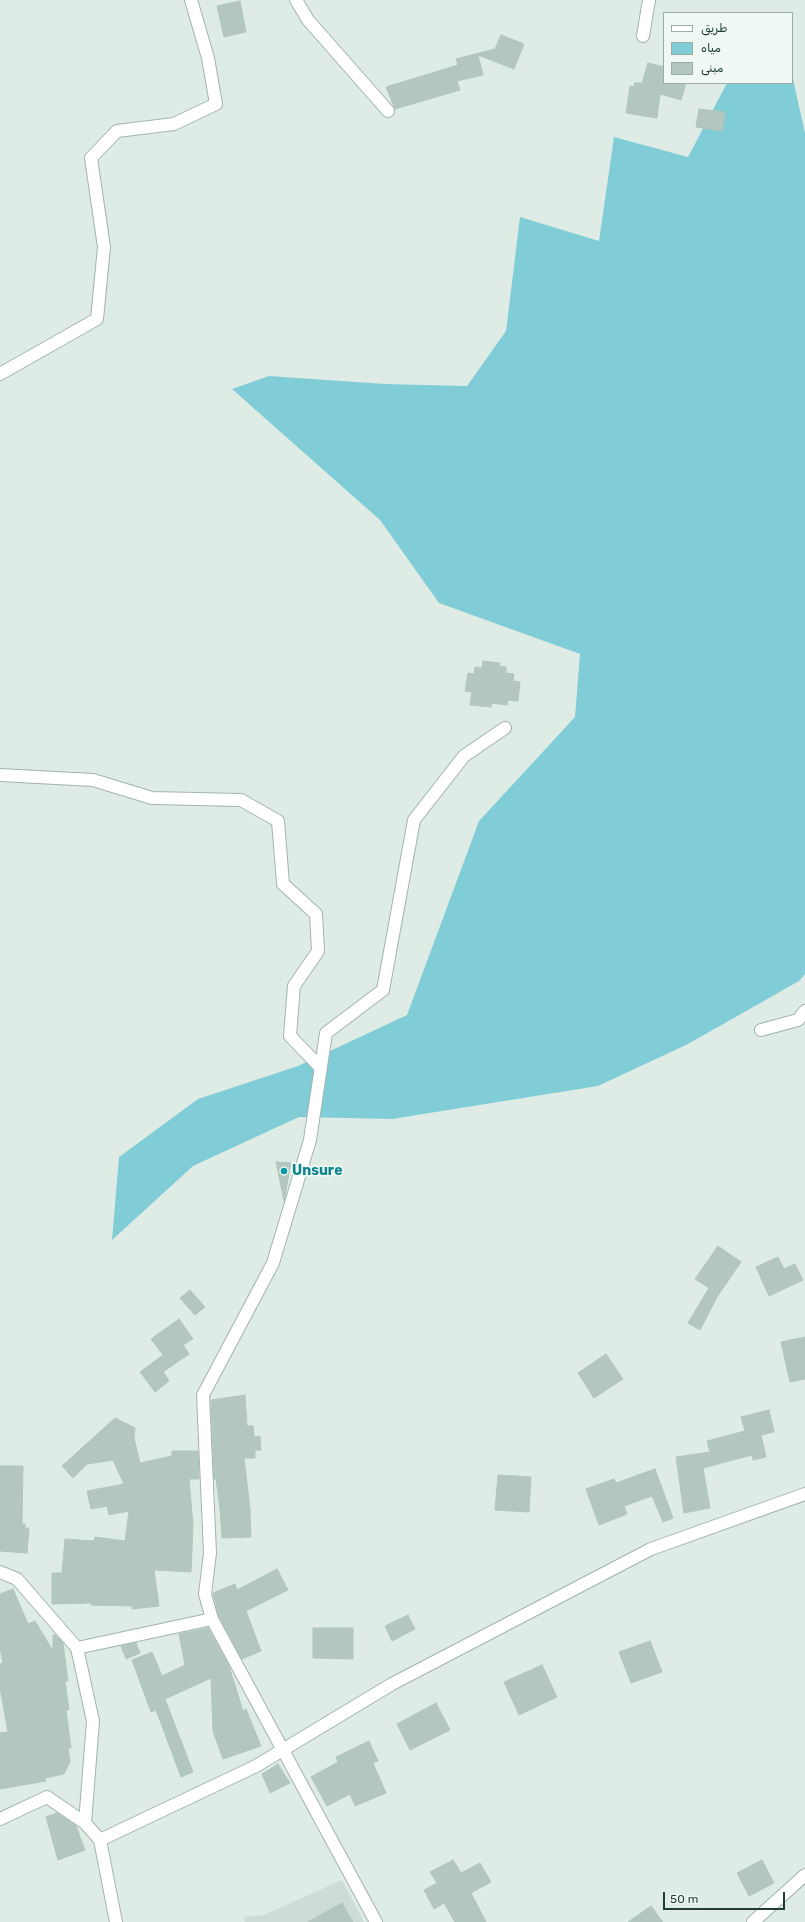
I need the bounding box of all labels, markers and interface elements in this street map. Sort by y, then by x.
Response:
legend [663,12,793,84]
text: طريق [701,21,727,35]
text: مياه [701,41,721,55]
text: مبنى [701,61,723,75]
place label: Unsure [292,1163,342,1179]
marker: Unsure [279,1166,289,1176]
scale bar [665,1884,787,1910]
text: 50 m [670,1892,698,1906]

